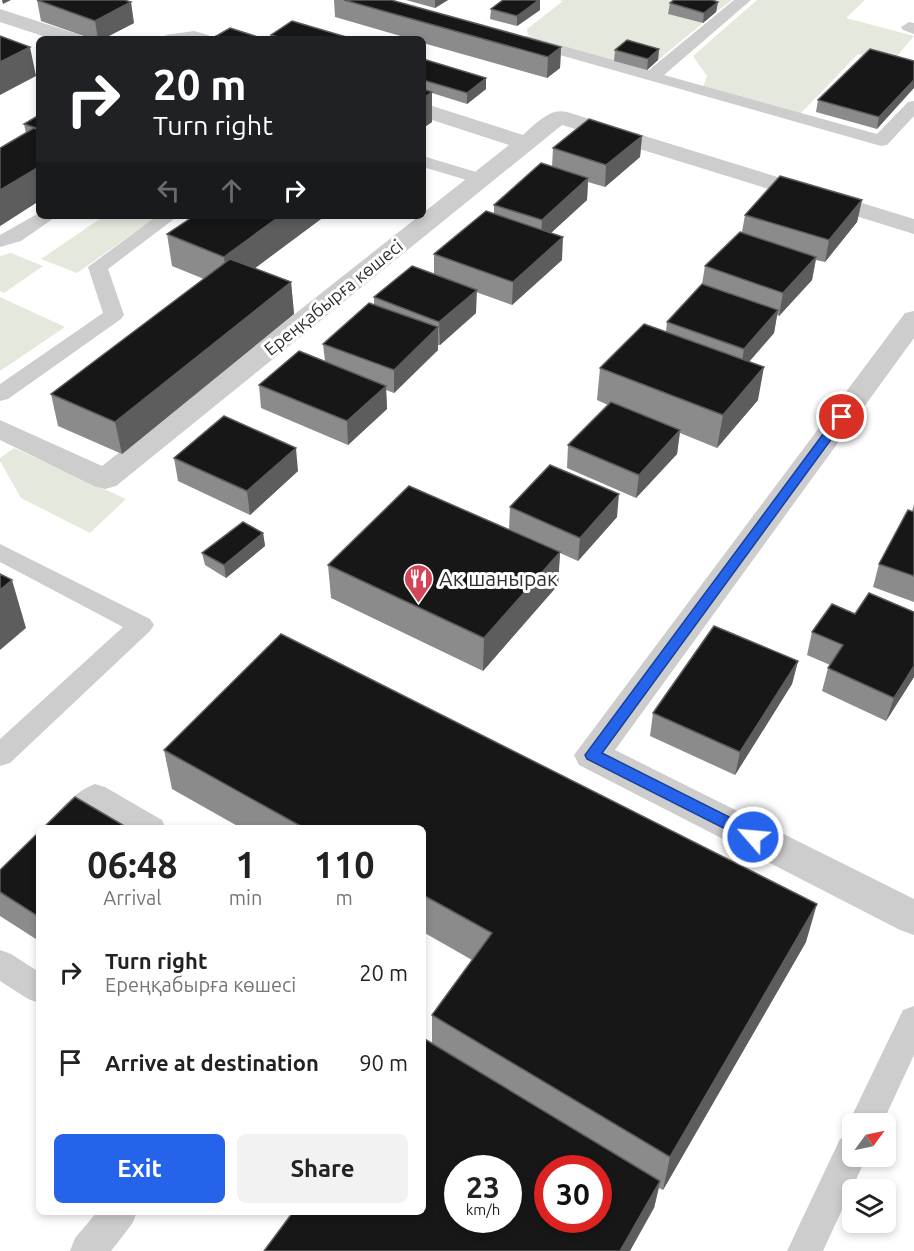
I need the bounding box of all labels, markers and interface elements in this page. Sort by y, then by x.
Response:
icon: right [54,60,132,138]
text: 20 m [153,61,247,108]
text: Turn right [153,110,273,140]
icon: left [152,174,185,207]
icon: ahead [215,174,248,207]
icon: right [278,174,311,207]
street label: Ереңқабырға көшесі [260,235,406,359]
pin [816,391,867,442]
icon: arrive [825,400,858,433]
restaurant icon: Ак шанырак [402,562,434,604]
place label: Ак шанырак [439,566,558,590]
position arrow [721,805,785,869]
text: 06:48 [87,844,177,885]
text: 1 [235,844,256,885]
text: 110 [314,844,375,885]
text: Arrival [103,886,162,909]
text: min [229,886,262,909]
text: m [336,886,353,909]
text: Turn right [105,948,207,973]
icon: right [54,956,87,989]
text: 20 m [359,960,408,985]
text: Ереңқабырға көшесі [105,973,296,996]
icon: arrive [54,1046,87,1079]
text: Arrive at destination [105,1050,319,1075]
text: 90 m [359,1050,408,1075]
north arrow [842,1113,896,1167]
map controls [842,1113,896,1233]
button: Exit [54,1134,225,1203]
button: Share [237,1134,408,1203]
speed limit sign: 30 [534,1155,612,1233]
text: 23 [466,1170,500,1204]
button: layers [842,1179,896,1233]
text: km/h [466,1201,500,1218]

